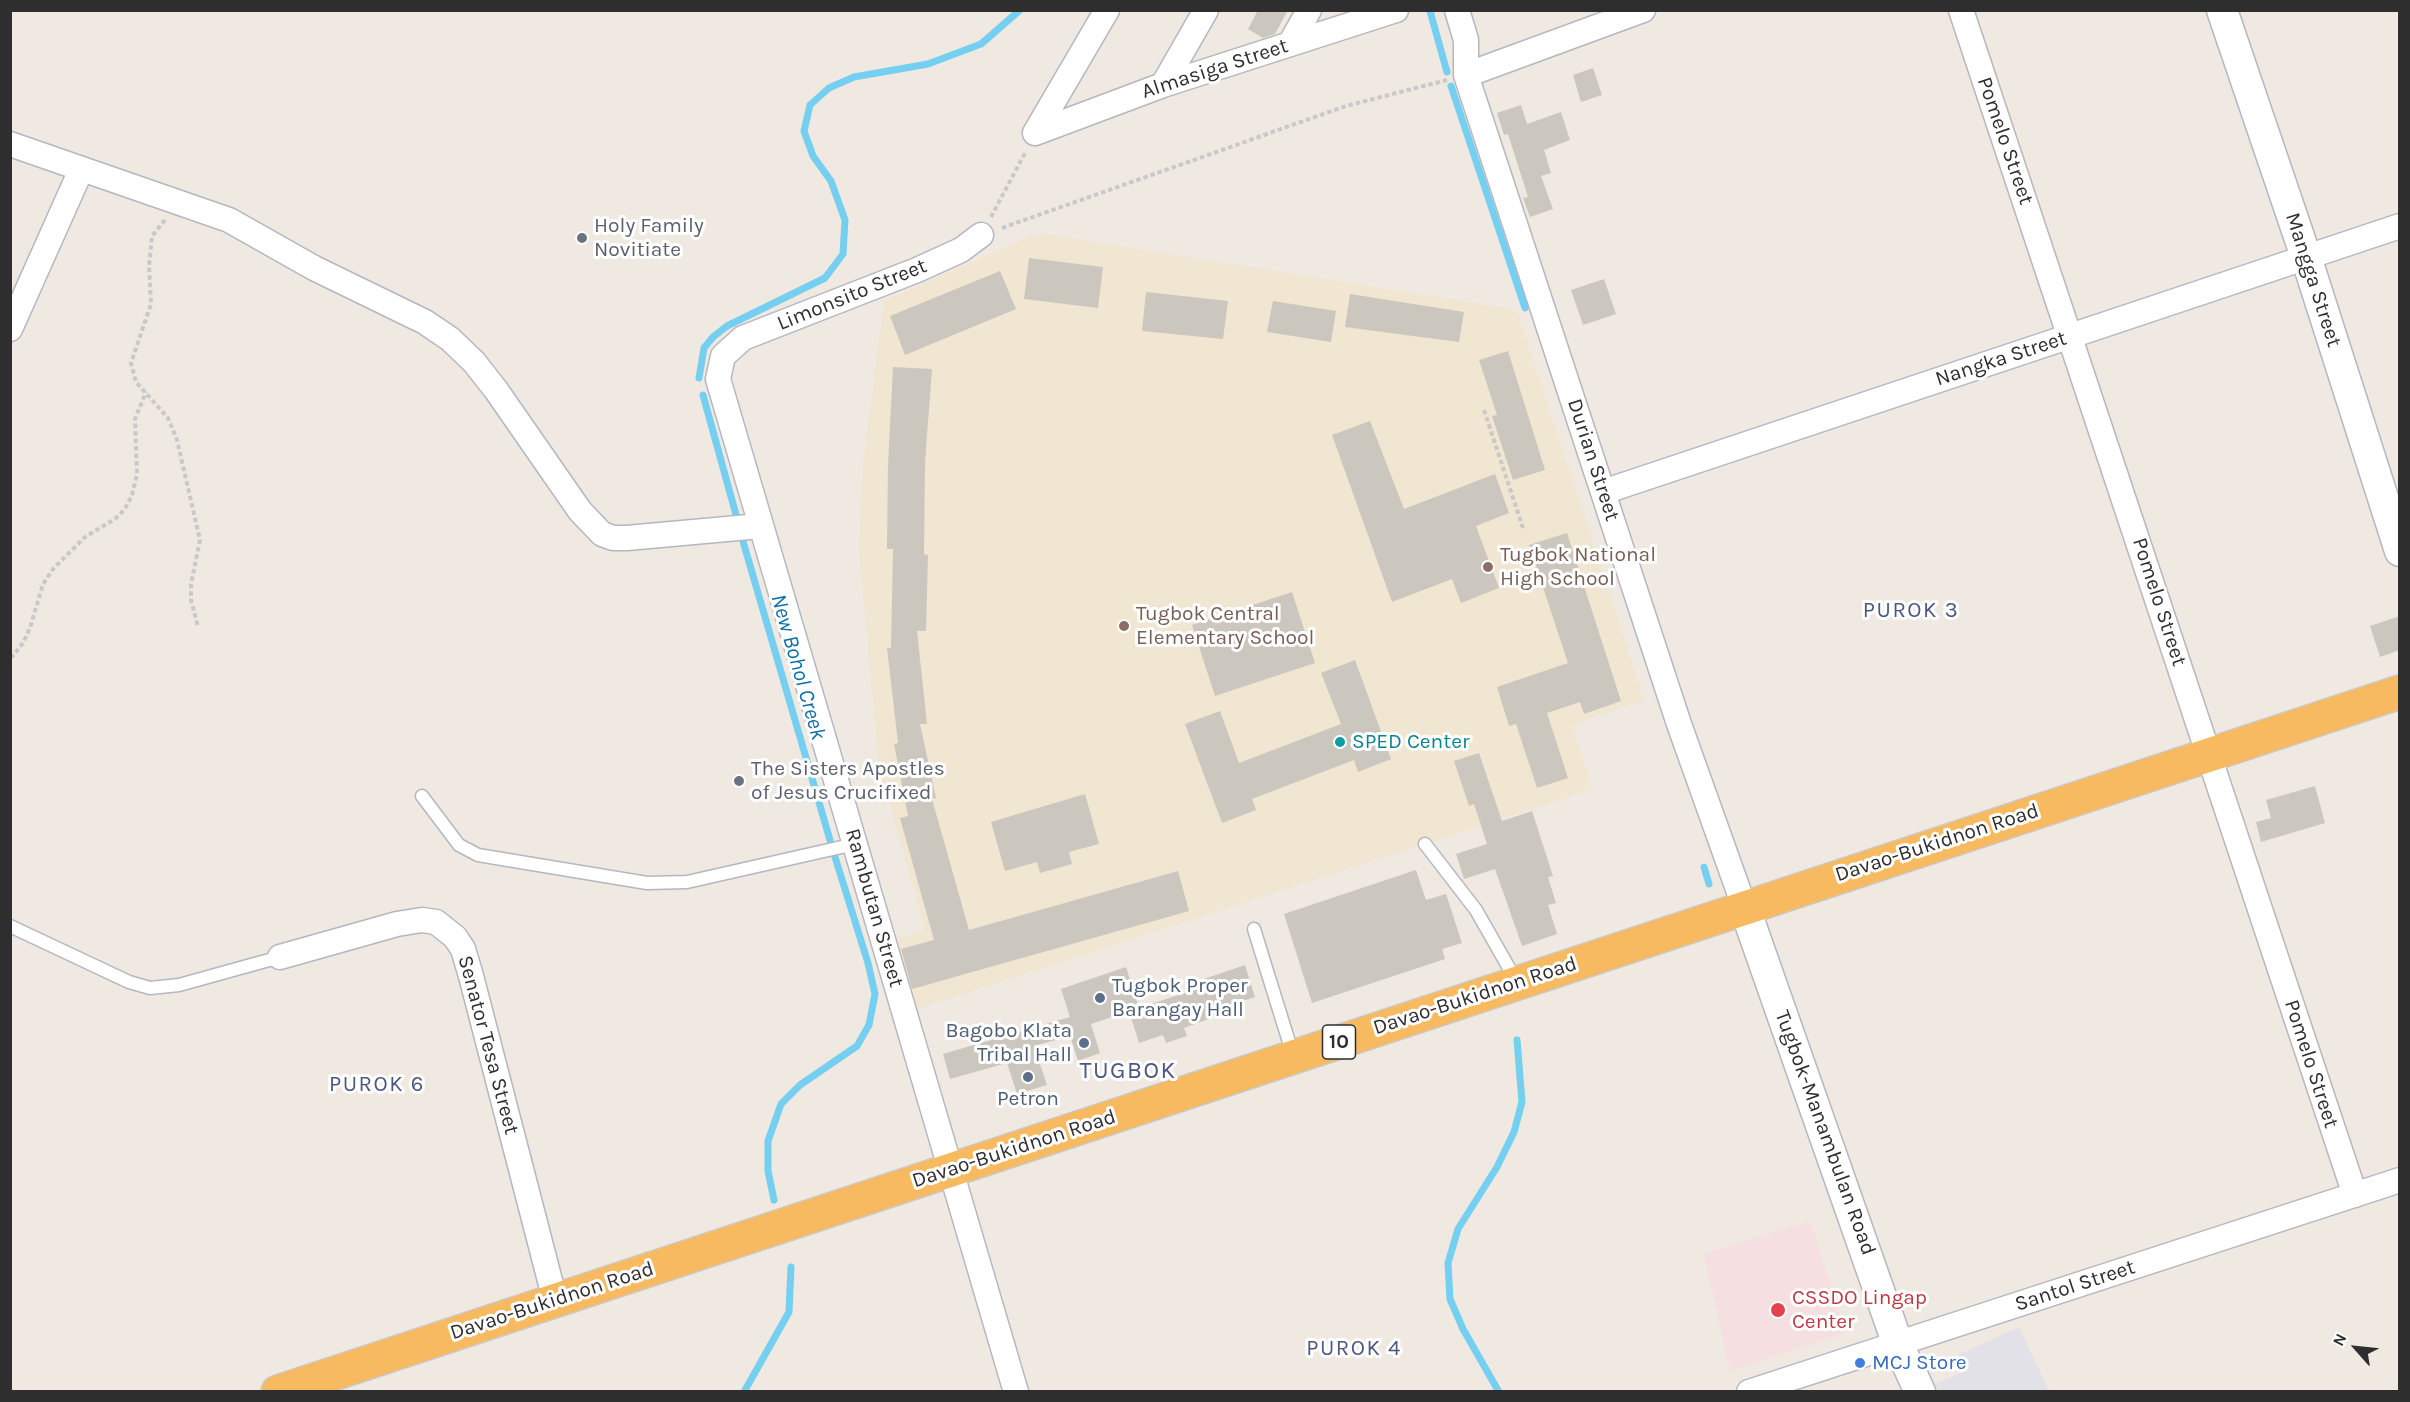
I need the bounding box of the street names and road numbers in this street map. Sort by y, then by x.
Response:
street label: Almasiga Street [1139,33,1291,105]
street label: Pomelo Street [1971,74,2039,208]
street label: Mangga Street [2279,210,2347,350]
street label: Limonsito Street [773,254,931,336]
street label: Nangka Street [1932,326,2070,392]
street label: Durian Street [1561,396,1625,524]
street label: Pomelo Street [2126,535,2192,669]
street label: Davao-Bukidnon Road [1832,798,2042,888]
street label: Rambutan Street [839,826,909,990]
street label: Davao-Bukidnon Road [1370,951,1580,1041]
street label: Senator Tesa Street [452,953,524,1137]
street label: Pomelo Street [2278,997,2344,1131]
street label: Tugbok-Manambulan Road [1769,1007,1881,1259]
road number: 10 [1322,1025,1356,1059]
street label: Davao-Bukidnon Road [909,1104,1119,1194]
street label: Santol Street [2012,1255,2138,1317]
street label: Davao-Bukidnon Road [447,1256,657,1346]

